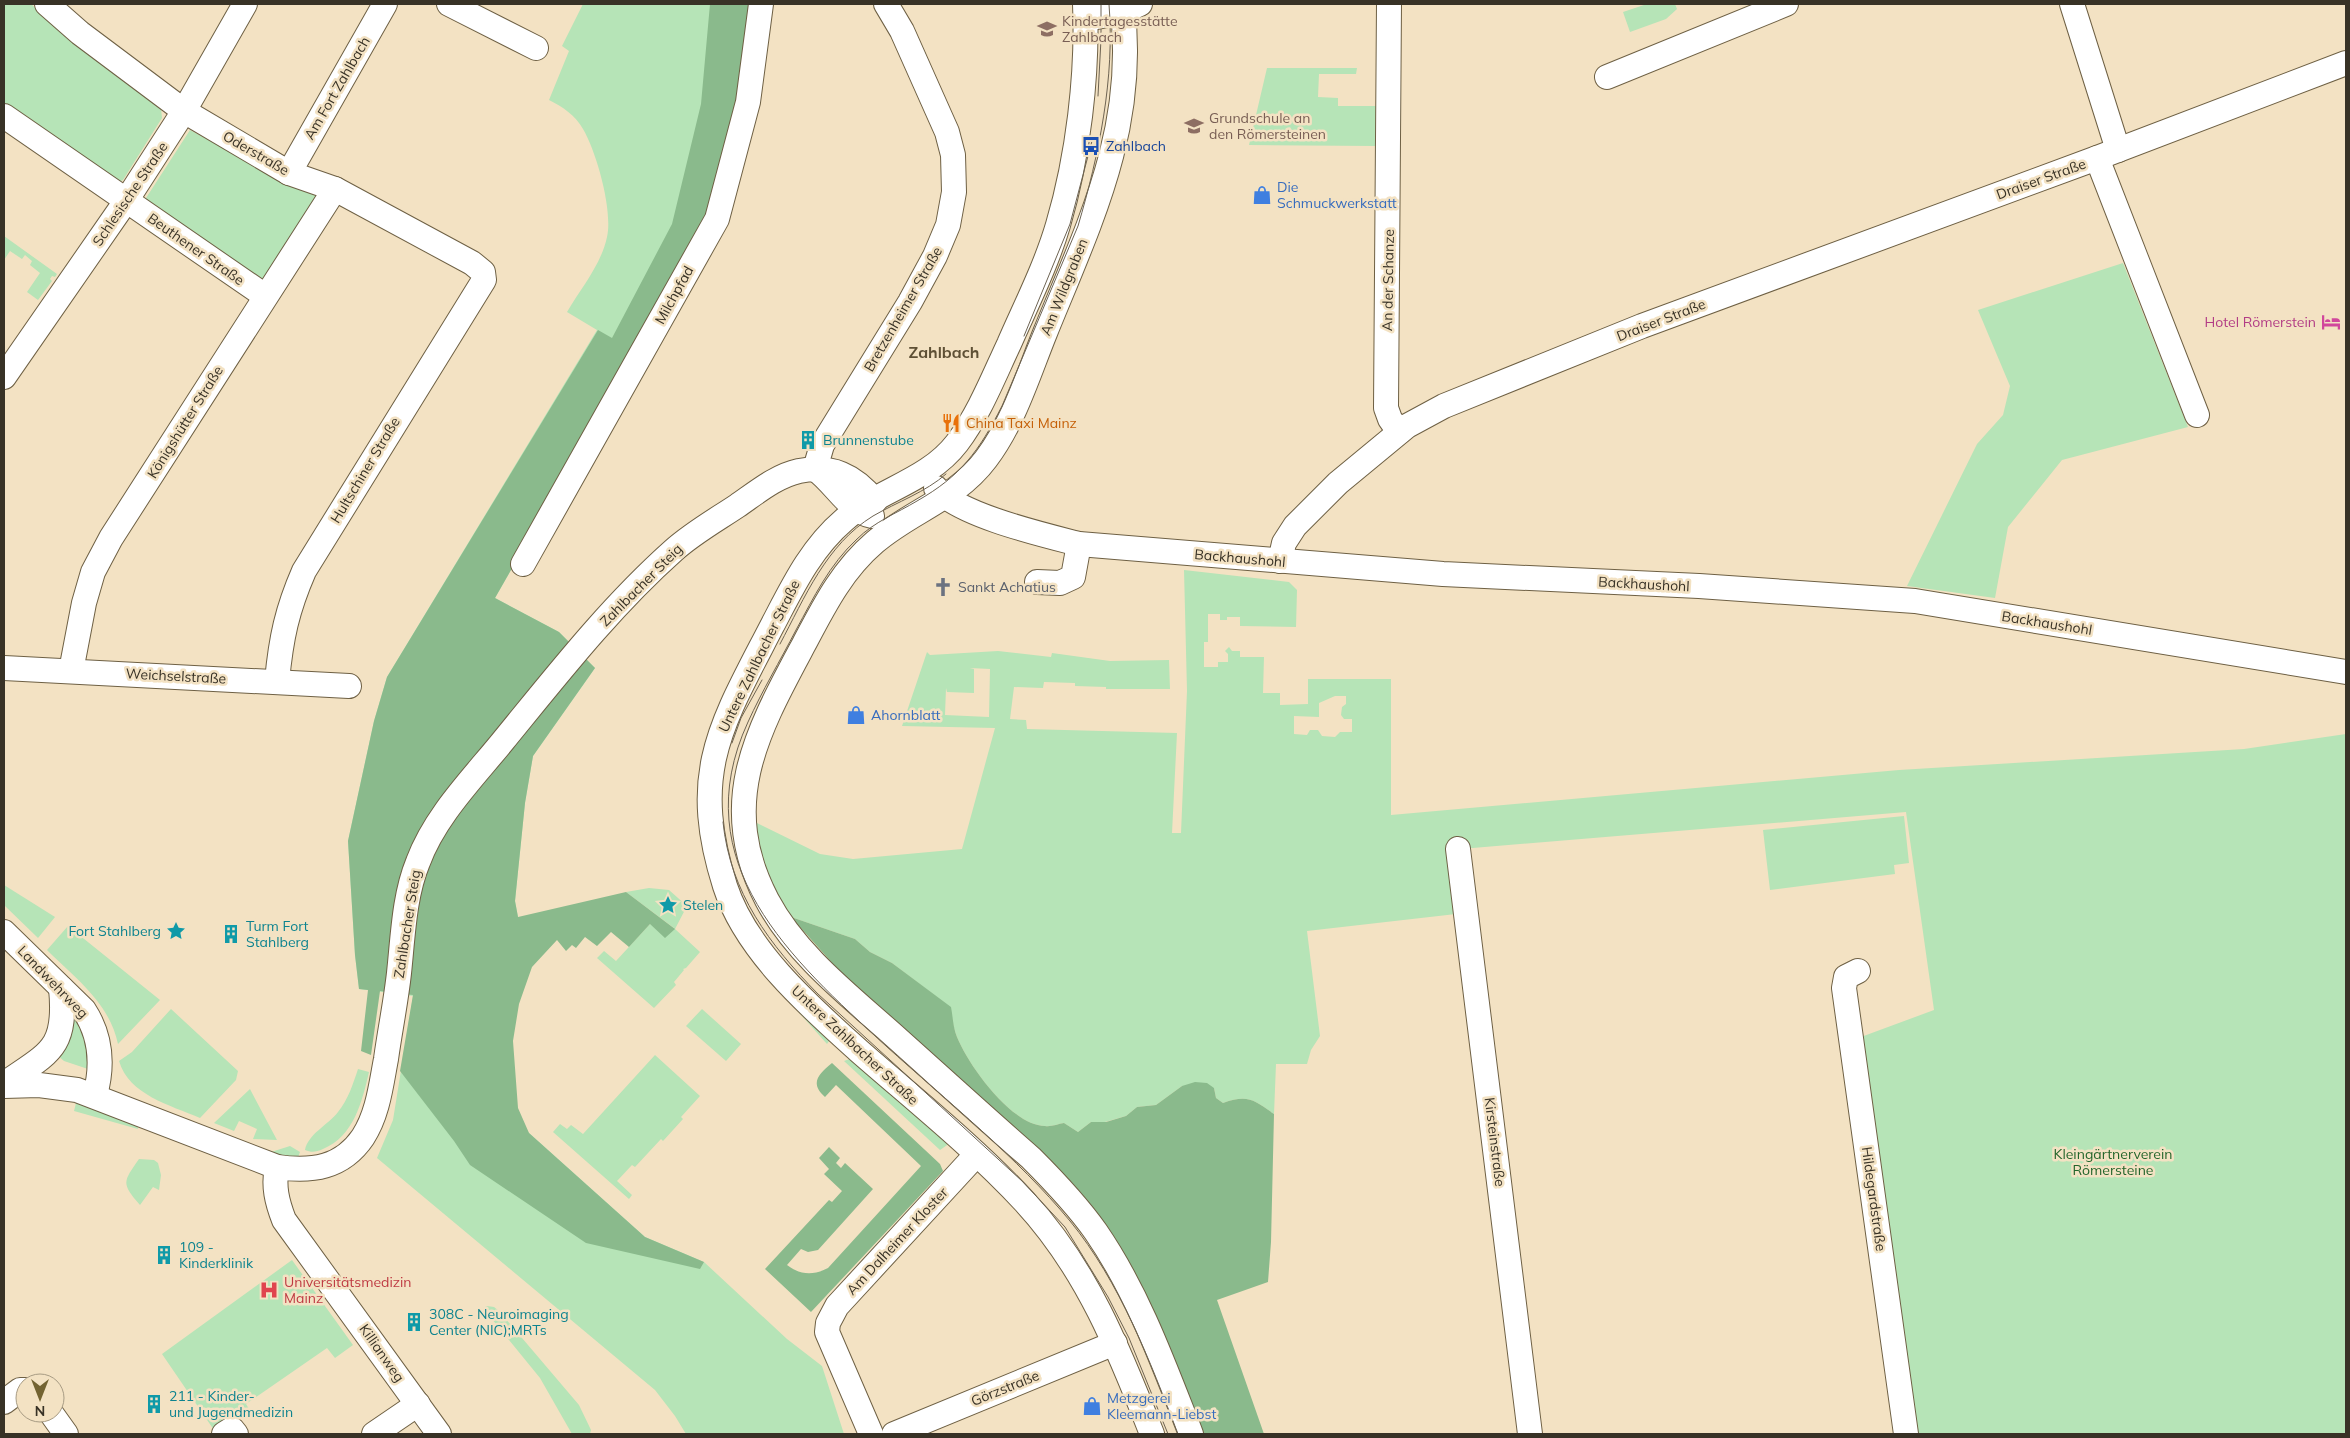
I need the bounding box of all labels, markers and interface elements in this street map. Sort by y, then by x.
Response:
place label: Kindertagesstätte Zahlbach [1062,12,1178,46]
school or university icon: Kindertagesstätte Zahlbach [1036,18,1058,40]
street label: Am Fort Zahlbach [300,33,374,143]
place label: Grundschule an den Römersteinen [1209,109,1326,143]
school or university icon: Grundschule an den Römersteinen [1183,115,1205,137]
street label: Oderstraße [220,127,292,179]
bus stop icon: Zahlbach [1080,135,1102,157]
place label: Zahlbach [1106,137,1166,155]
street label: Schlesische Straße [88,138,172,250]
street label: Draiser Straße [1994,154,2088,204]
place label: Die Schmuckwerkstatt [1277,178,1397,212]
shop icon: Die Schmuckwerkstatt [1251,184,1273,206]
street label: Beuthener Straße [144,209,248,289]
street label: An der Schanze [1378,229,1398,331]
street label: Am Wildgraben [1036,236,1092,338]
street label: Bretzenheimer Straße [860,243,946,375]
street label: Milchpfad [651,263,697,327]
street label: Draiser Straße [1614,295,1708,345]
hotel icon: Hotel Römerstein [2320,311,2342,333]
place label: Hotel Römerstein [2205,313,2316,331]
district label: Zahlbach [909,342,979,362]
street label: Königshütter Straße [143,362,227,482]
restaurant icon: China Taxi Mainz [940,412,962,434]
street label: Hultschiner Straße [326,414,404,526]
place label: China Taxi Mainz [966,414,1077,432]
building icon: Brunnenstube [797,429,819,451]
place label: Brunnenstube [823,431,914,449]
street label: Zahlbacher Steig [596,540,686,630]
street label: Backhaushohl [1194,545,1286,571]
street label: Backhaushohl [1598,573,1690,595]
church icon: Sankt Achatius [932,576,954,598]
street label: Untere Zahlbacher Straße [714,577,804,735]
place label: Sankt Achatius [958,578,1056,596]
street label: Backhaushohl [2000,607,2094,639]
street label: Weichselstraße [125,664,227,688]
shop icon: Ahornblatt [845,704,867,726]
place label: Ahornblatt [871,706,941,724]
street label: Zahlbacher Steig [390,869,424,979]
place icon: Stelen [657,894,679,916]
place label: Stelen [683,896,723,914]
place label: Turm Fort Stahlberg [246,917,309,951]
place icon: Fort Stahlberg [165,920,187,942]
place label: Fort Stahlberg [68,922,161,940]
building icon: Turm Fort Stahlberg [220,923,242,945]
street label: Landwehrweg [14,942,92,1022]
street label: Untere Zahlbacher Straße [788,981,922,1109]
street label: Kirsteinstraße [1481,1096,1509,1188]
park label: Kleingärtnerverein Römersteine [2054,1145,2172,1179]
street label: Hildegardstraße [1858,1146,1890,1252]
street label: Am Dalheimer Kloster [842,1183,952,1299]
place label: 109 - Kinderklinik [179,1238,254,1272]
building icon: 109 - Kinderklinik [153,1244,175,1266]
place label: Universitätsmedizin Mainz [284,1273,412,1307]
hospital icon: Universitätsmedizin Mainz [258,1279,280,1301]
place label: 308C - Neuroimaging Center (NIC);MRTs [429,1305,569,1339]
building icon: 308C - Neuroimaging Center (NIC);MRTs [403,1311,425,1333]
street label: Killianweg [355,1320,409,1386]
street label: Görzstraße [968,1366,1042,1410]
north arrow [15,1373,65,1423]
place label: 211 - Kinder- und Jugendmedizin [169,1387,293,1421]
place label: Metzgerei Kleemann-Liebst [1107,1389,1216,1423]
building icon: 211 - Kinder- und Jugendmedizin [143,1393,165,1415]
shop icon: Metzgerei Kleemann-Liebst [1081,1395,1103,1417]
text: N [35,1402,45,1420]

